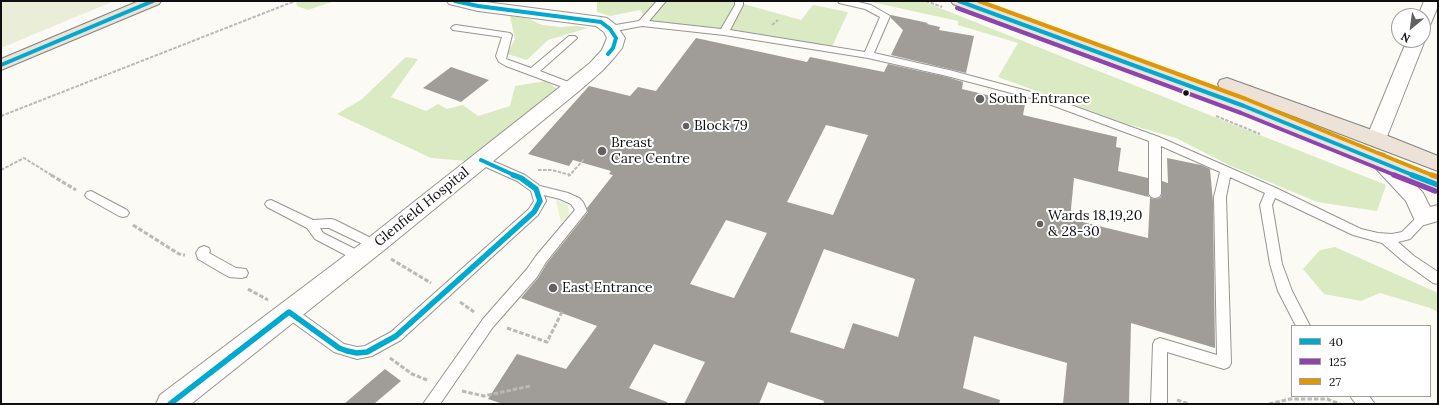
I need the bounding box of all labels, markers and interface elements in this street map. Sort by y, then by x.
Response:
north arrow [1391,8,1431,48]
text: N [1399,29,1413,46]
unlabelled marker [1181,88,1191,98]
place label: South Entrance [989,91,1090,107]
marker: South Entrance [974,93,986,105]
place label: Block 79 [694,118,748,134]
marker: Block 79 [681,121,691,131]
place label: Breast Care Centre [611,135,690,168]
marker: Breast Care Centre [596,145,608,157]
street label: Glenfield Hospital [371,164,473,250]
place label: Wards 18,19,20 & 28-30 [1048,208,1142,240]
marker: Wards 18,19,20 & 28-30 [1035,219,1045,229]
place label: East Entrance [562,280,653,296]
marker: East Entrance [547,282,559,294]
legend [1291,325,1431,397]
text: 40 [1329,334,1343,349]
text: 125 [1329,354,1346,369]
text: 27 [1329,374,1341,389]

